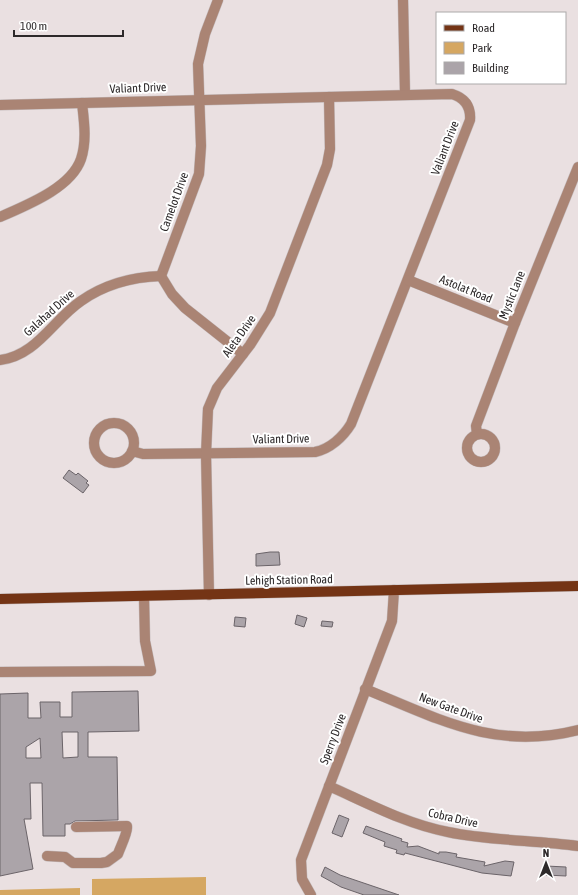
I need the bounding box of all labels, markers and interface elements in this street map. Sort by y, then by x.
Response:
scale bar [14,12,123,38]
legend [436,12,566,84]
text: 100 m [20,19,47,33]
text: Road [472,21,495,35]
text: Park [472,41,493,55]
text: Building [472,61,510,75]
street label: Valiant Drive [109,80,167,96]
street label: Valiant Drive [428,119,462,177]
street label: Camelot Drive [157,170,191,234]
street label: Mystic Lane [496,269,528,321]
street label: Astolat Road [437,272,495,306]
street label: Galahad Drive [21,287,77,339]
street label: Aleta Drive [219,312,259,360]
street label: Valiant Drive [252,432,310,446]
street label: Lehigh Station Road [245,572,333,588]
street label: New Gate Drive [417,690,485,726]
street label: Sperry Drive [317,712,349,766]
street label: Cobra Drive [427,805,479,831]
north arrow [526,843,566,883]
text: N [543,847,549,859]

